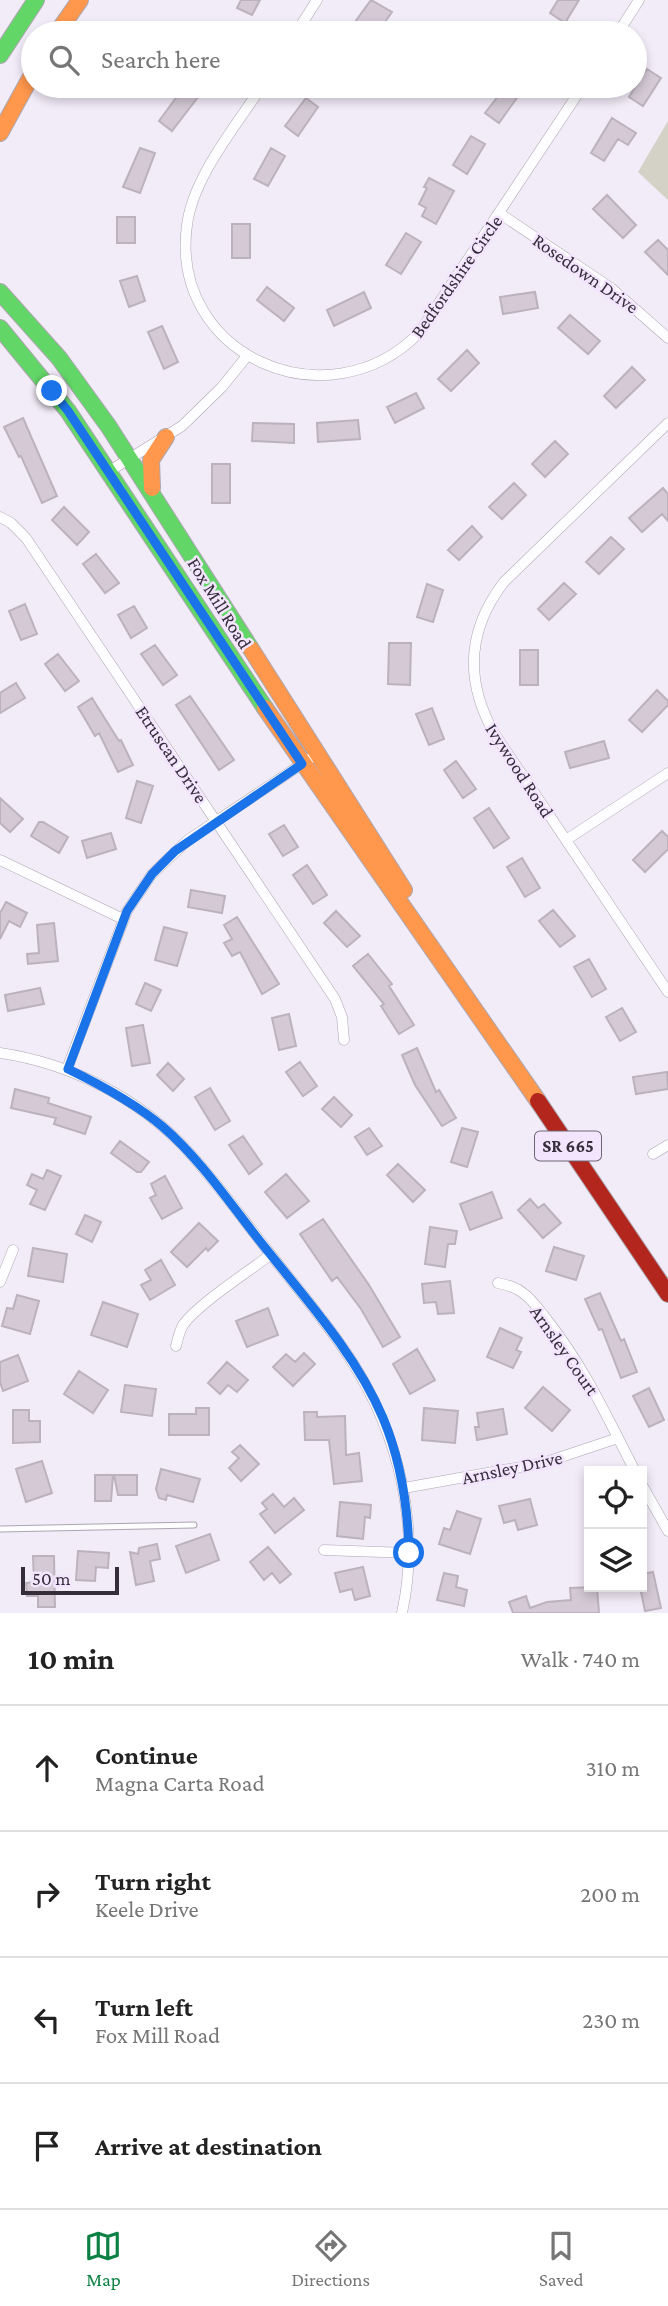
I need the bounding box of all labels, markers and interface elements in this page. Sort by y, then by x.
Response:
search box [21,21,647,98]
icon: search [45,41,83,79]
text: Search here [101,45,220,74]
street label: Bedfordshire Circle [406,211,506,342]
street label: Rosedown Drive [529,229,643,318]
route end [36,375,67,406]
street label: Fox Mill Road [183,554,256,653]
street label: Etruscan Drive [131,702,212,807]
street label: Ivywood Road [481,719,558,821]
road number: SR 665 [535,1132,601,1161]
street label: Arnsley Court [526,1301,604,1400]
street label: Arnsley Drive [460,1447,564,1488]
map controls [584,1466,647,1592]
button: locate [584,1466,647,1529]
button: layers [584,1529,647,1592]
route start [393,1537,424,1568]
scale bar [21,1564,119,1596]
text: 50 m [32,1568,71,1589]
text: 10 min [28,1642,115,1675]
text: Walk · 740 m [521,1646,640,1672]
text: Continue [95,1741,198,1770]
icon: ahead [28,1749,66,1787]
text: 310 m [586,1755,640,1781]
text: Magna Carta Road [95,1770,265,1796]
text: Turn right [95,1867,211,1896]
icon: right [28,1875,66,1913]
text: 200 m [580,1881,640,1907]
text: Keele Drive [95,1896,199,1922]
text: Turn left [95,1993,193,2022]
icon: left [28,2001,66,2039]
text: 230 m [582,2007,640,2033]
text: Fox Mill Road [95,2022,220,2048]
icon: arrive [28,2127,66,2165]
text: Arrive at destination [95,2132,322,2161]
tab: Map [84,2227,122,2290]
tab: Directions [291,2227,370,2290]
tab: Saved [539,2227,584,2290]

